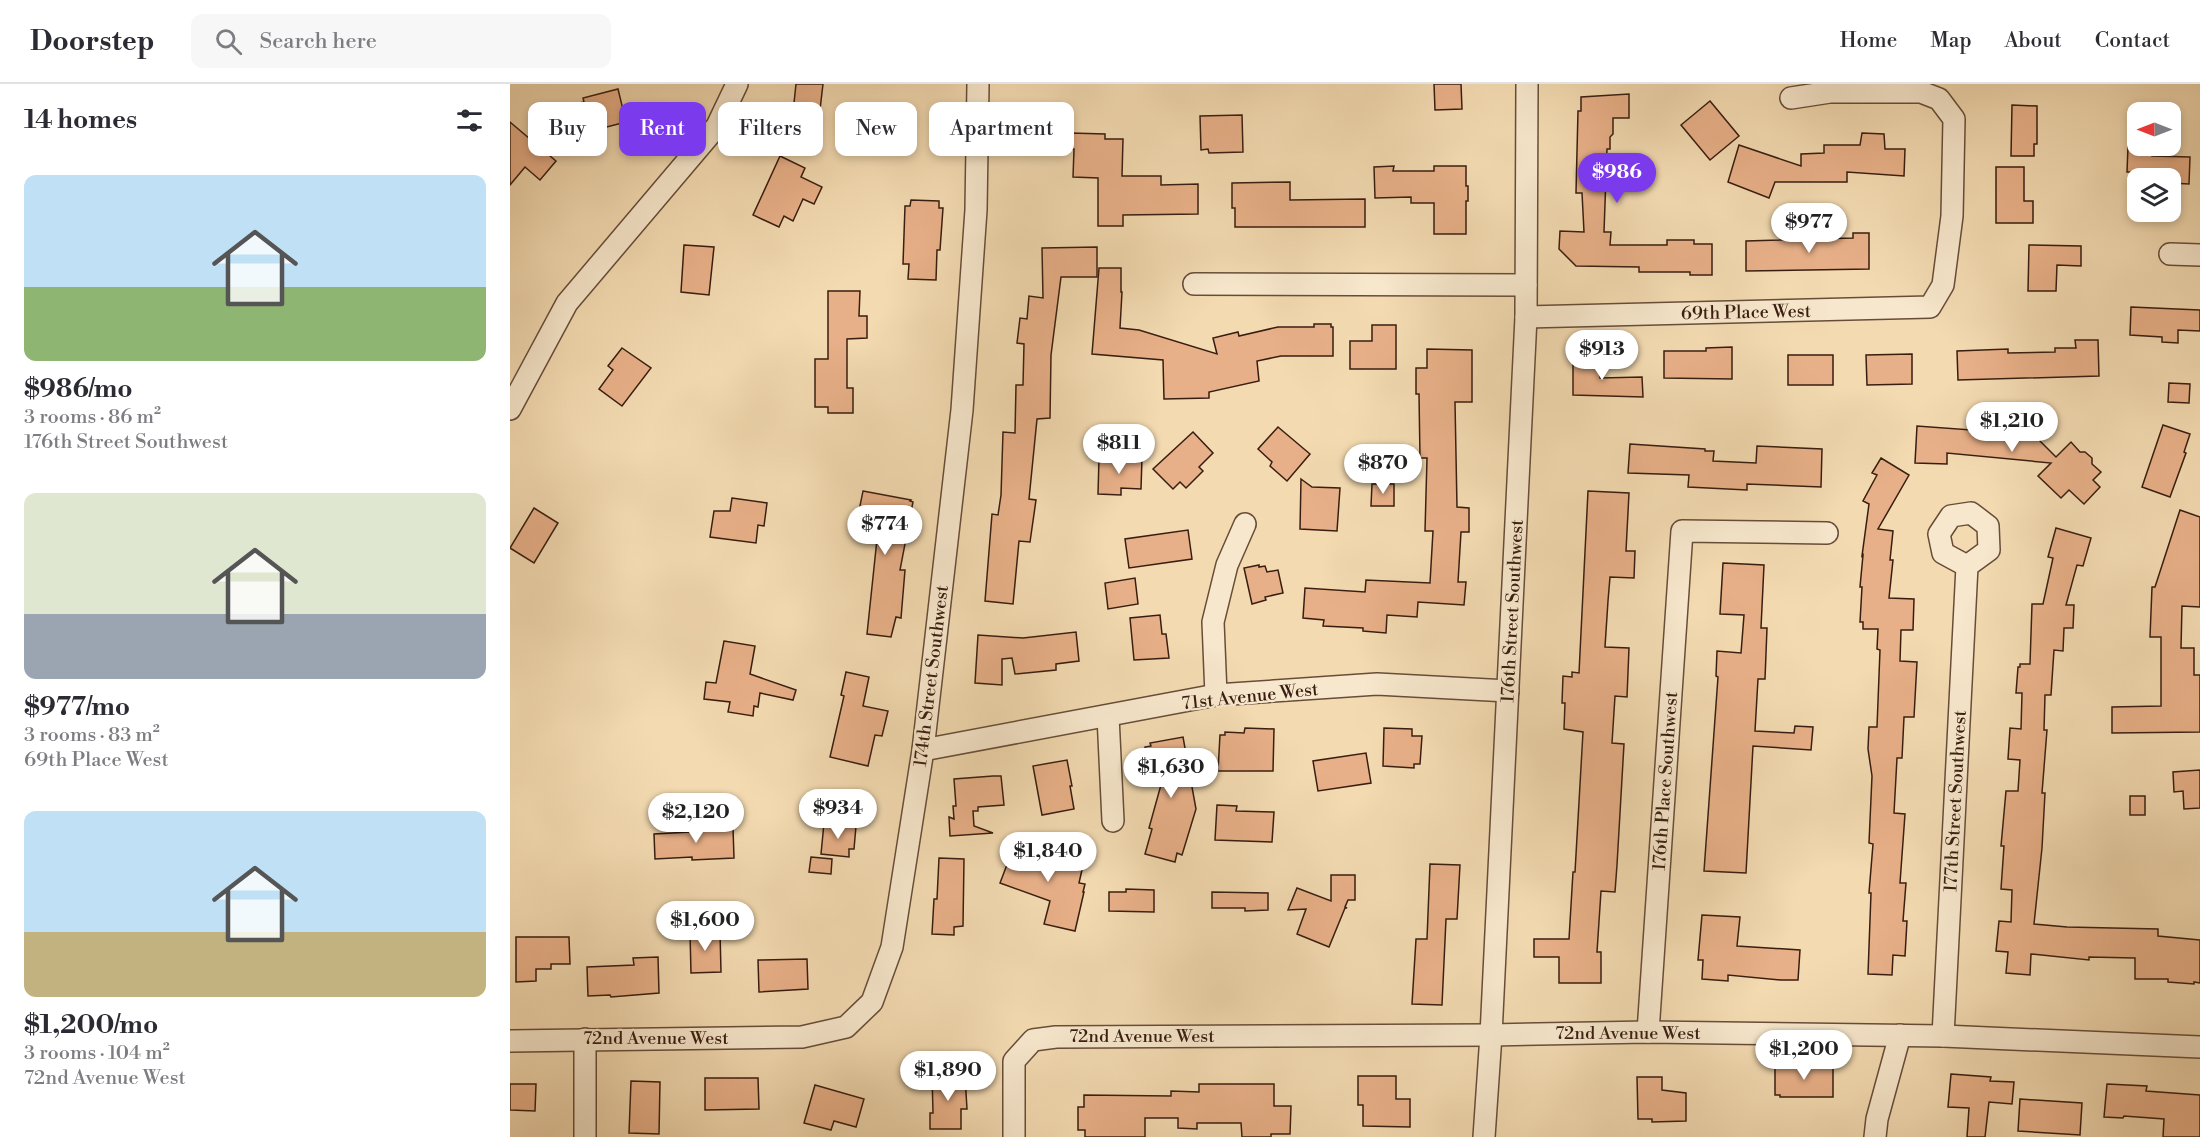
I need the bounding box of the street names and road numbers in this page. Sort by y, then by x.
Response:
street label: 69th Place West [1681,300,1812,325]
street label: 176th Street Southwest [1496,518,1529,703]
street label: 174th Street Southwest [909,583,954,768]
street label: 71st Avenue West [1181,678,1320,715]
street label: 176th Place Southwest [1648,690,1683,871]
street label: 177th Street Southwest [1939,709,1972,893]
street label: 72nd Avenue West [1555,1022,1701,1045]
street label: 72nd Avenue West [1069,1025,1215,1048]
street label: 72nd Avenue West [583,1027,729,1050]

